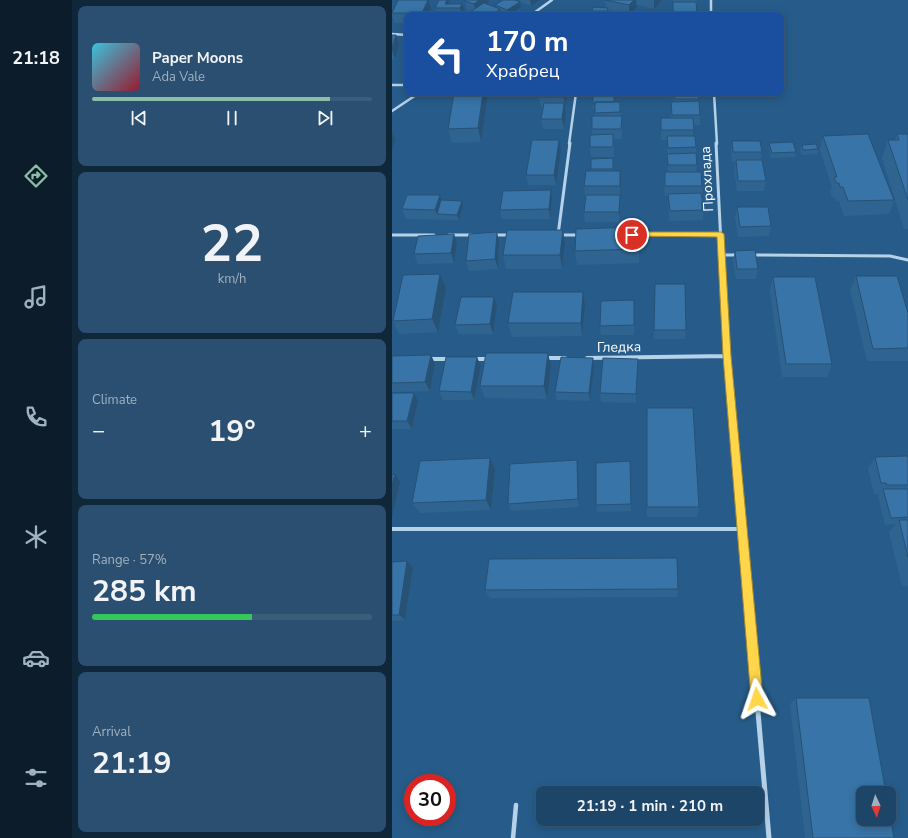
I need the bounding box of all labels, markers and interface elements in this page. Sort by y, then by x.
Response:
text: 170 m [486,23,569,61]
icon: left [420,28,472,80]
text: 21:18 [12,46,60,70]
text: Paper Moons [152,48,243,68]
text: Храбрец [486,59,559,83]
text: Ada Vale [152,68,205,86]
icon: previous [128,107,150,129]
icon: pause [221,107,243,129]
icon: next [314,107,336,129]
street label: Прохлада [696,146,718,212]
icon: directions [22,162,50,190]
text: 22 [201,208,263,279]
pin [615,218,649,252]
icon: arrive [621,224,643,246]
text: km/h [218,270,246,288]
icon: music [22,283,50,311]
street label: Гледка [597,337,641,357]
text: Climate [92,391,137,409]
icon: phone [22,403,50,431]
text: 19° [208,411,256,452]
text: − [92,416,105,446]
text: + [359,416,372,446]
icon: climate [22,523,50,551]
text: Range · 57% [92,551,167,569]
text: 285 km [92,571,197,612]
icon: car [22,644,50,672]
position arrow [736,678,778,720]
text: Arrival [92,723,131,741]
text: 21:19 [92,743,171,784]
icon: filters [22,764,50,792]
speed limit sign: 30 [404,774,456,826]
north arrow [856,786,896,826]
map controls [856,786,896,826]
text: 21:19 · 1 min · 210 m [577,796,723,816]

